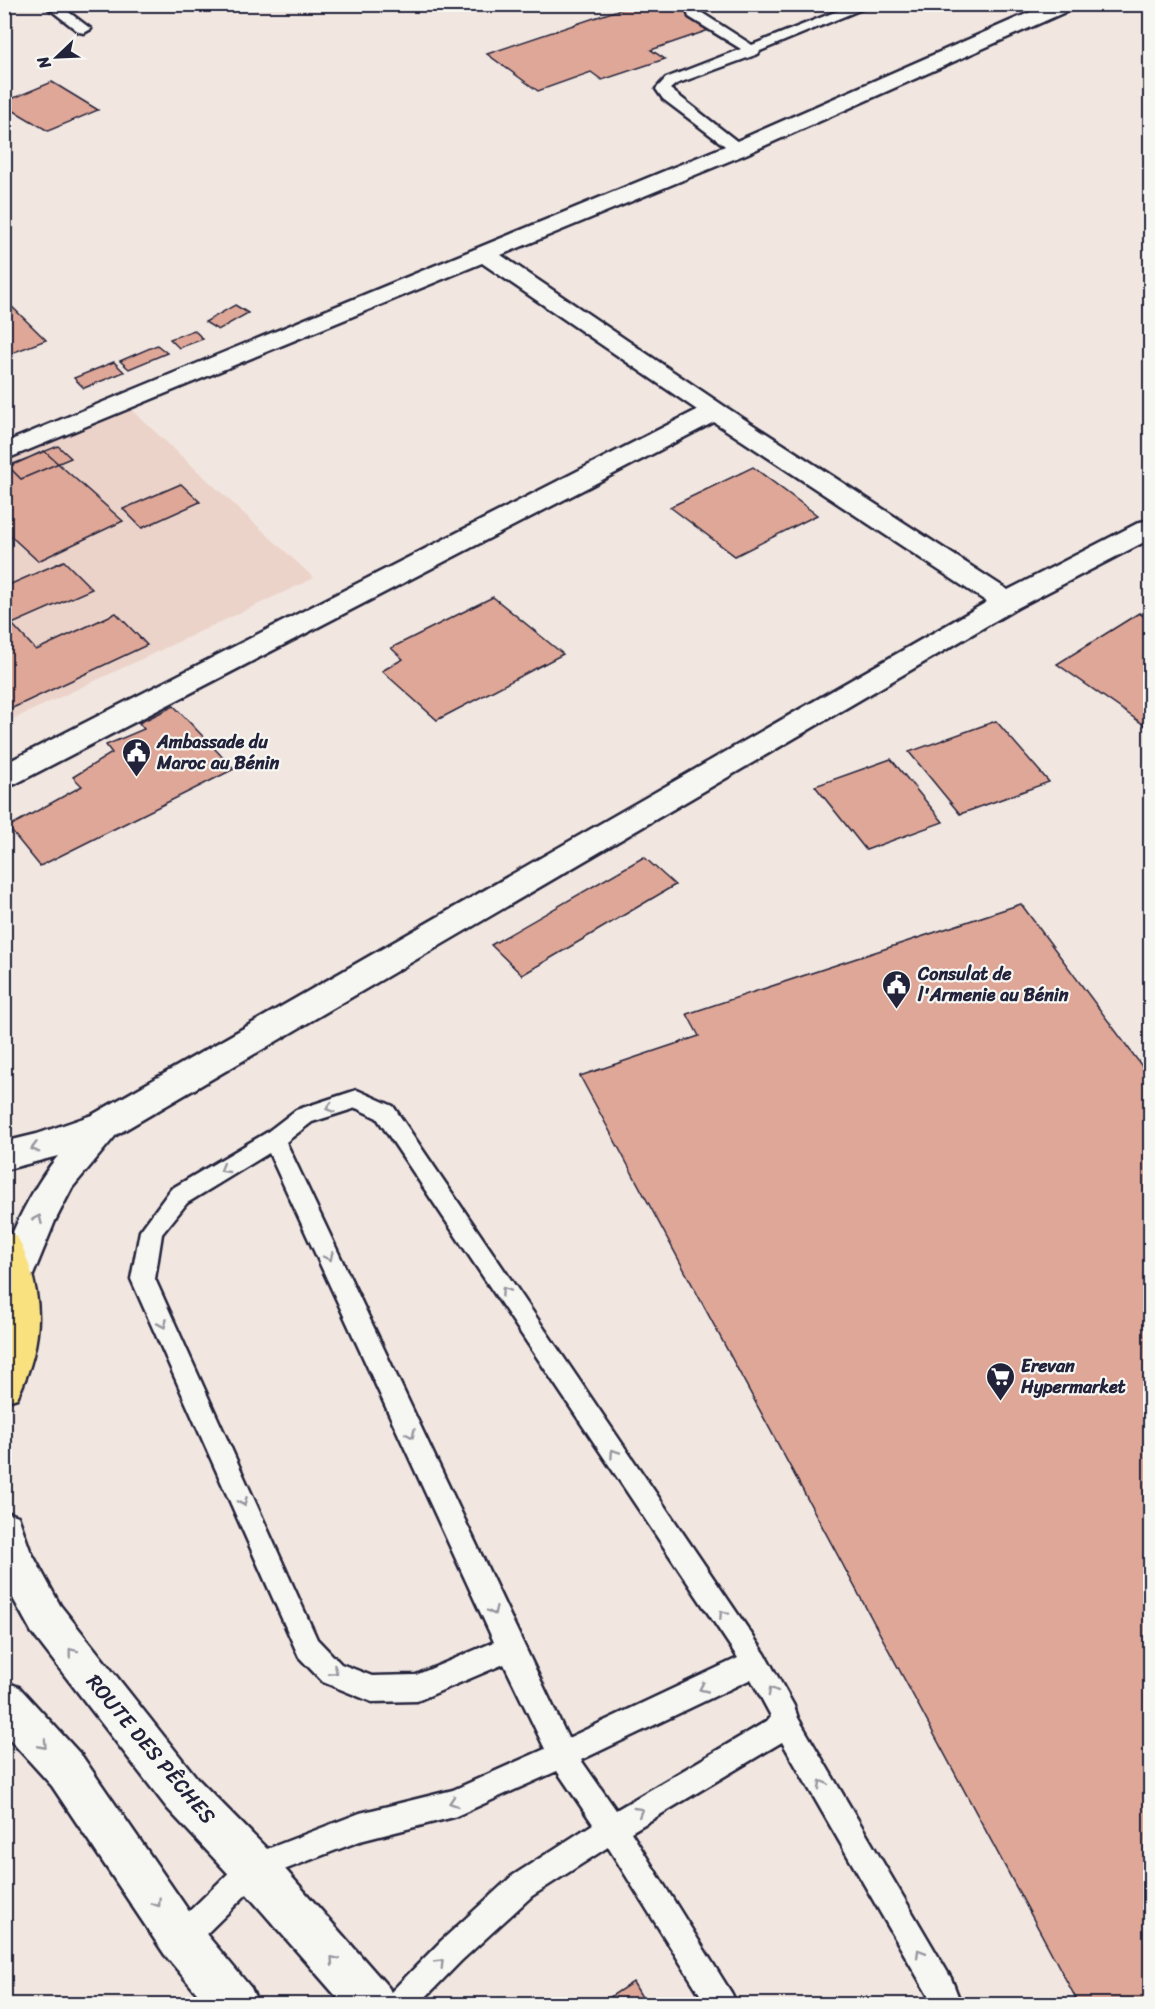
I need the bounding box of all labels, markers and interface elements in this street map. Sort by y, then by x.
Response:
north arrow [27,27,87,87]
text: N [28,51,60,74]
place label: Ambassade du Maroc au Bénin [156,726,280,779]
public building icon: Ambassade du Maroc au Bénin [120,736,152,778]
place label: Consulat de l'Armenie au Bénin [917,958,1069,1011]
public building icon: Consulat de l'Armenie au Bénin [881,968,913,1010]
one-way arrow [325,1100,336,1113]
one-way arrow [30,1141,40,1154]
one-way arrow [220,1162,230,1174]
one-way arrow [31,1215,43,1226]
one-way arrow [322,1250,334,1261]
one-way arrow [501,1287,513,1297]
one-way arrow [156,1317,168,1328]
place label: Erevan Hypermarket [1020,1350,1126,1403]
supermarket icon: Erevan Hypermarket [984,1360,1016,1402]
one-way arrow [403,1427,415,1438]
one-way arrow [611,1448,622,1459]
one-way arrow [235,1496,247,1507]
one-way arrow [485,1604,497,1615]
one-way arrow [720,1610,731,1621]
one-way arrow [68,1648,79,1659]
one-way arrow [327,1664,338,1675]
street label: ROUTE DES PÊCHES [76,1665,226,1833]
one-way arrow [699,1681,710,1692]
one-way arrow [768,1687,779,1697]
one-way arrow [36,1738,47,1748]
one-way arrow [818,1780,829,1790]
one-way arrow [448,1795,459,1808]
one-way arrow [633,1807,643,1819]
one-way arrow [149,1897,161,1907]
one-way arrow [916,1948,928,1959]
one-way arrow [331,1956,342,1967]
one-way arrow [433,1959,444,1969]

